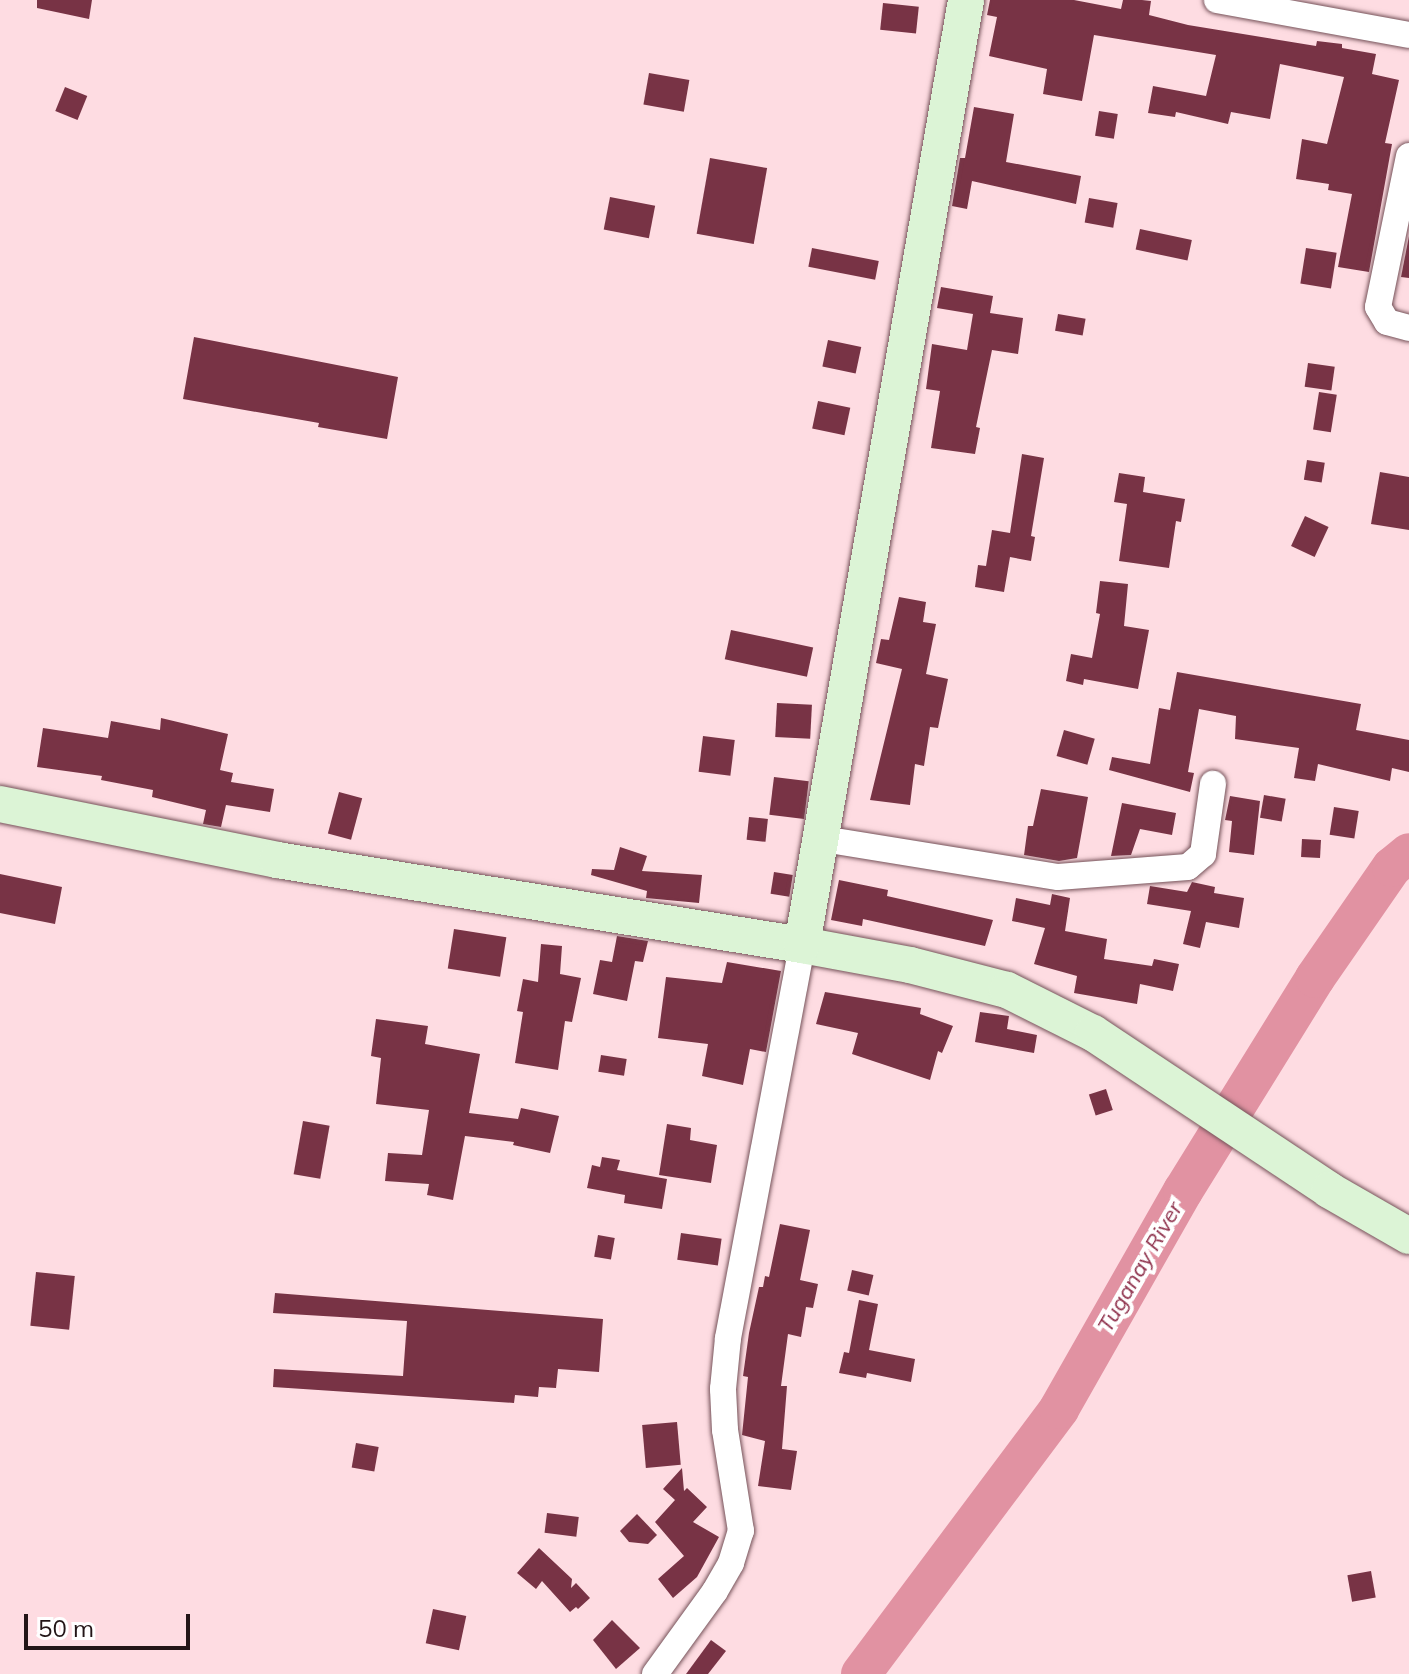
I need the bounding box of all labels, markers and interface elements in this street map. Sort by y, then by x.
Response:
water label: Tuganay River [1092,1197,1188,1337]
scale bar [28,1598,194,1648]
text: 50 m [38,1613,94,1643]

